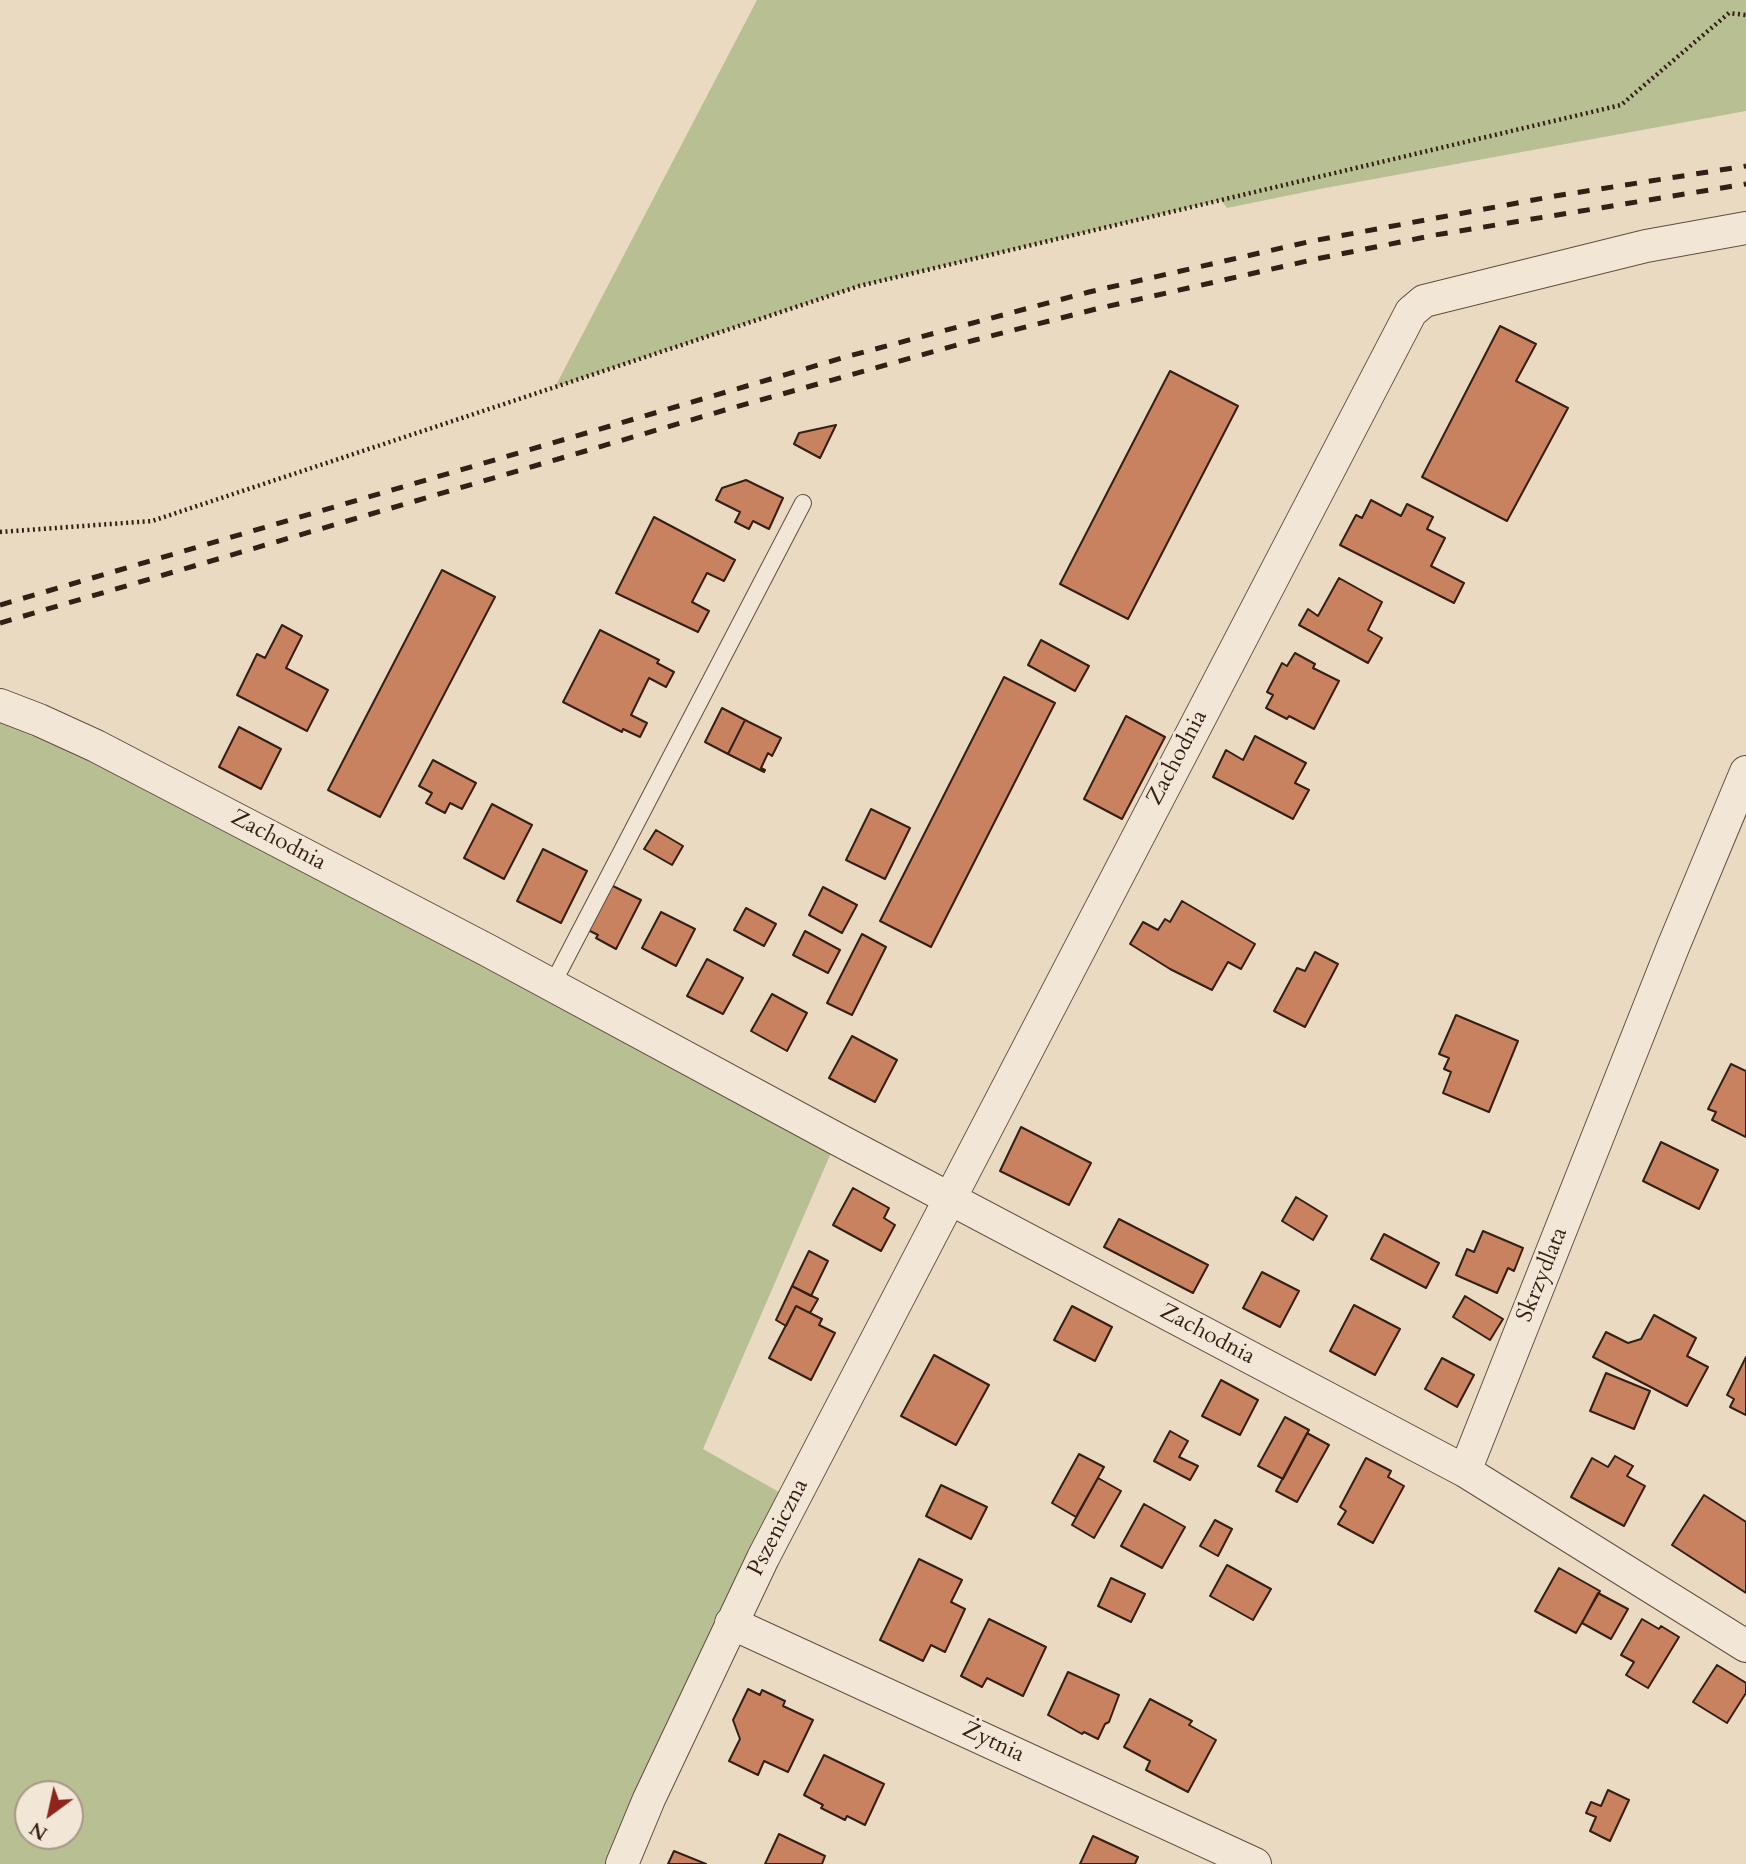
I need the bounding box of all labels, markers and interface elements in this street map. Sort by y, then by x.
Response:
street label: Zachodnia [1141,706,1215,810]
street label: Zachodnia [226,804,330,878]
street label: Skrzydlata [1511,1224,1575,1326]
street label: Zachodnia [1155,1298,1259,1372]
street label: Pszeniczna [743,1475,815,1581]
street label: Żytnia [958,1717,1028,1769]
north arrow [14,1780,84,1850]
text: N [25,1816,53,1846]

